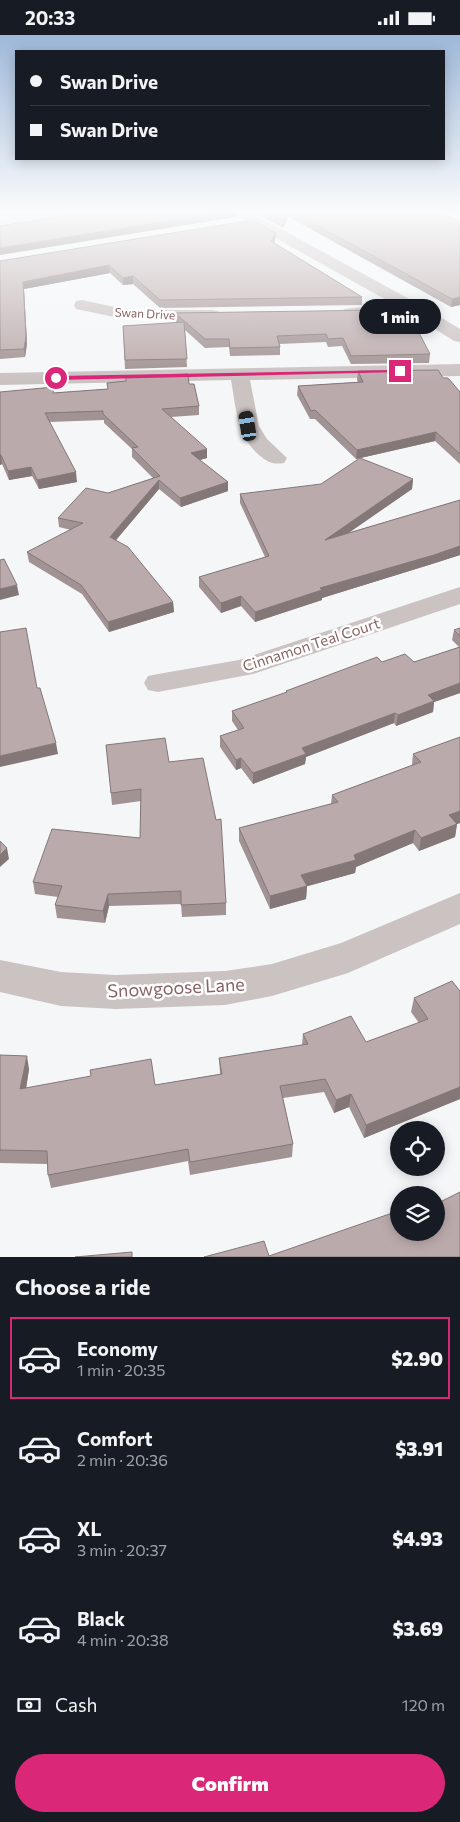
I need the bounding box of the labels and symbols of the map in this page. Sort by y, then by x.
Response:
callout: 1 min [359,299,441,333]
street label: Swan Drive [114,304,176,322]
route end [389,360,411,382]
route start [45,367,67,389]
car [238,410,257,442]
street label: Cinnamon Teal Court [240,613,382,675]
street label: Snowgoose Lane [107,972,245,1002]

